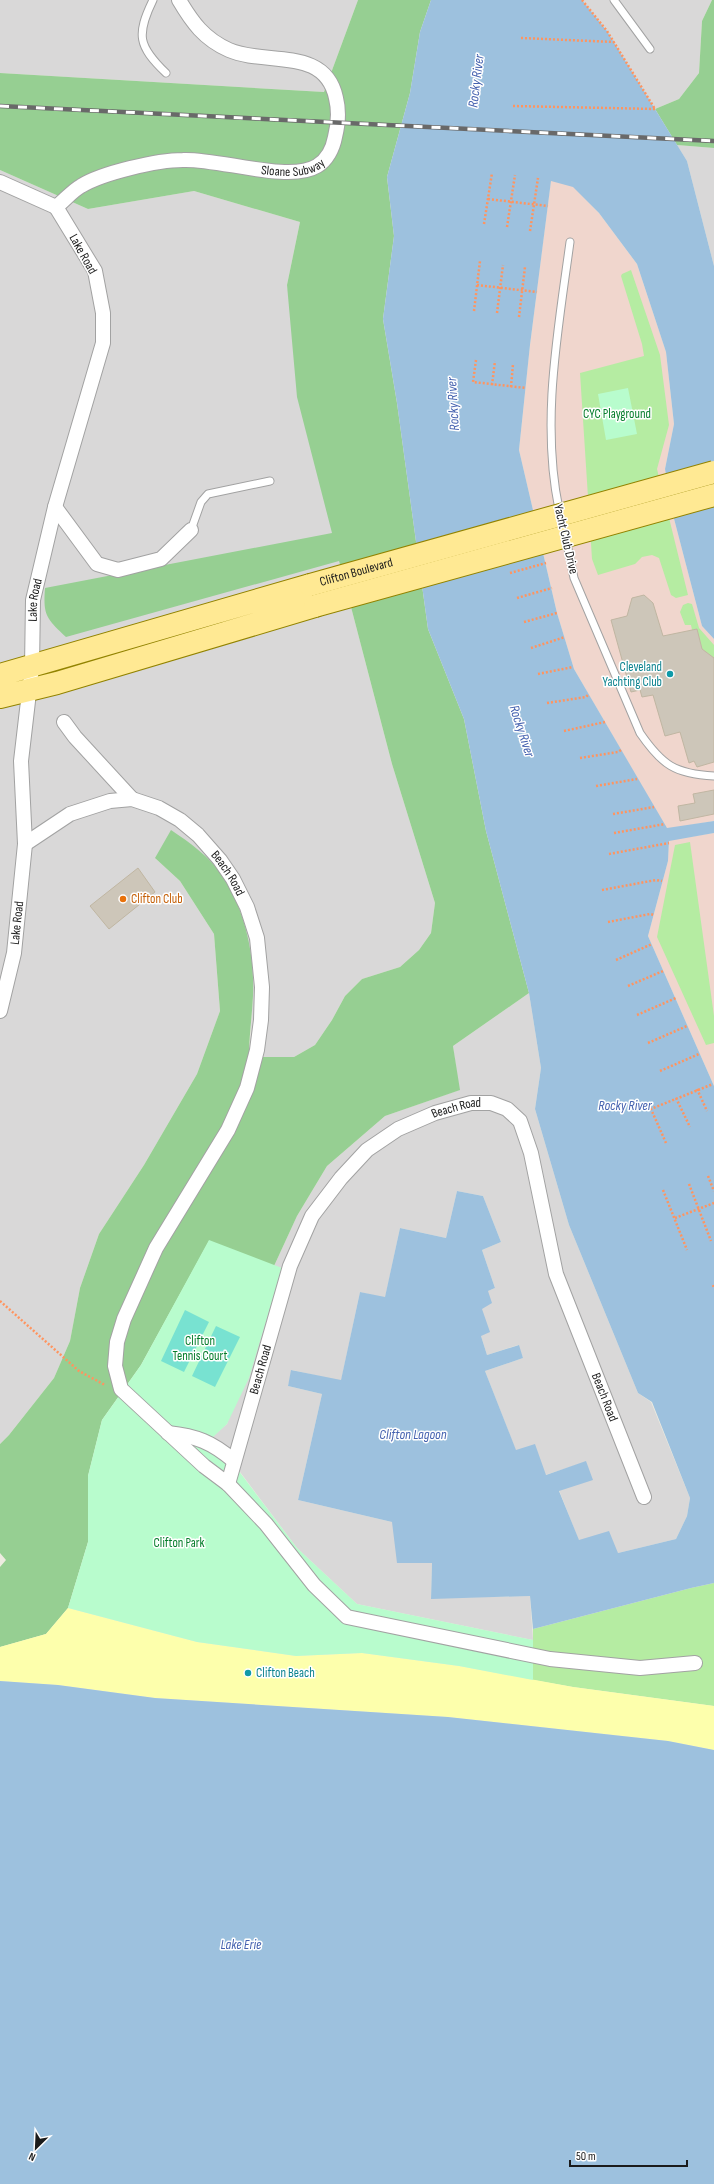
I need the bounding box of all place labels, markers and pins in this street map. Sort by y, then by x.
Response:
place label: Cleveland Yachting Club [603,659,662,690]
marker: Cleveland Yachting Club [665,669,675,679]
place label: Clifton Club [131,891,183,907]
marker: Clifton Club [118,894,128,904]
place label: Clifton Beach [256,1665,315,1681]
marker: Clifton Beach [243,1668,253,1678]

